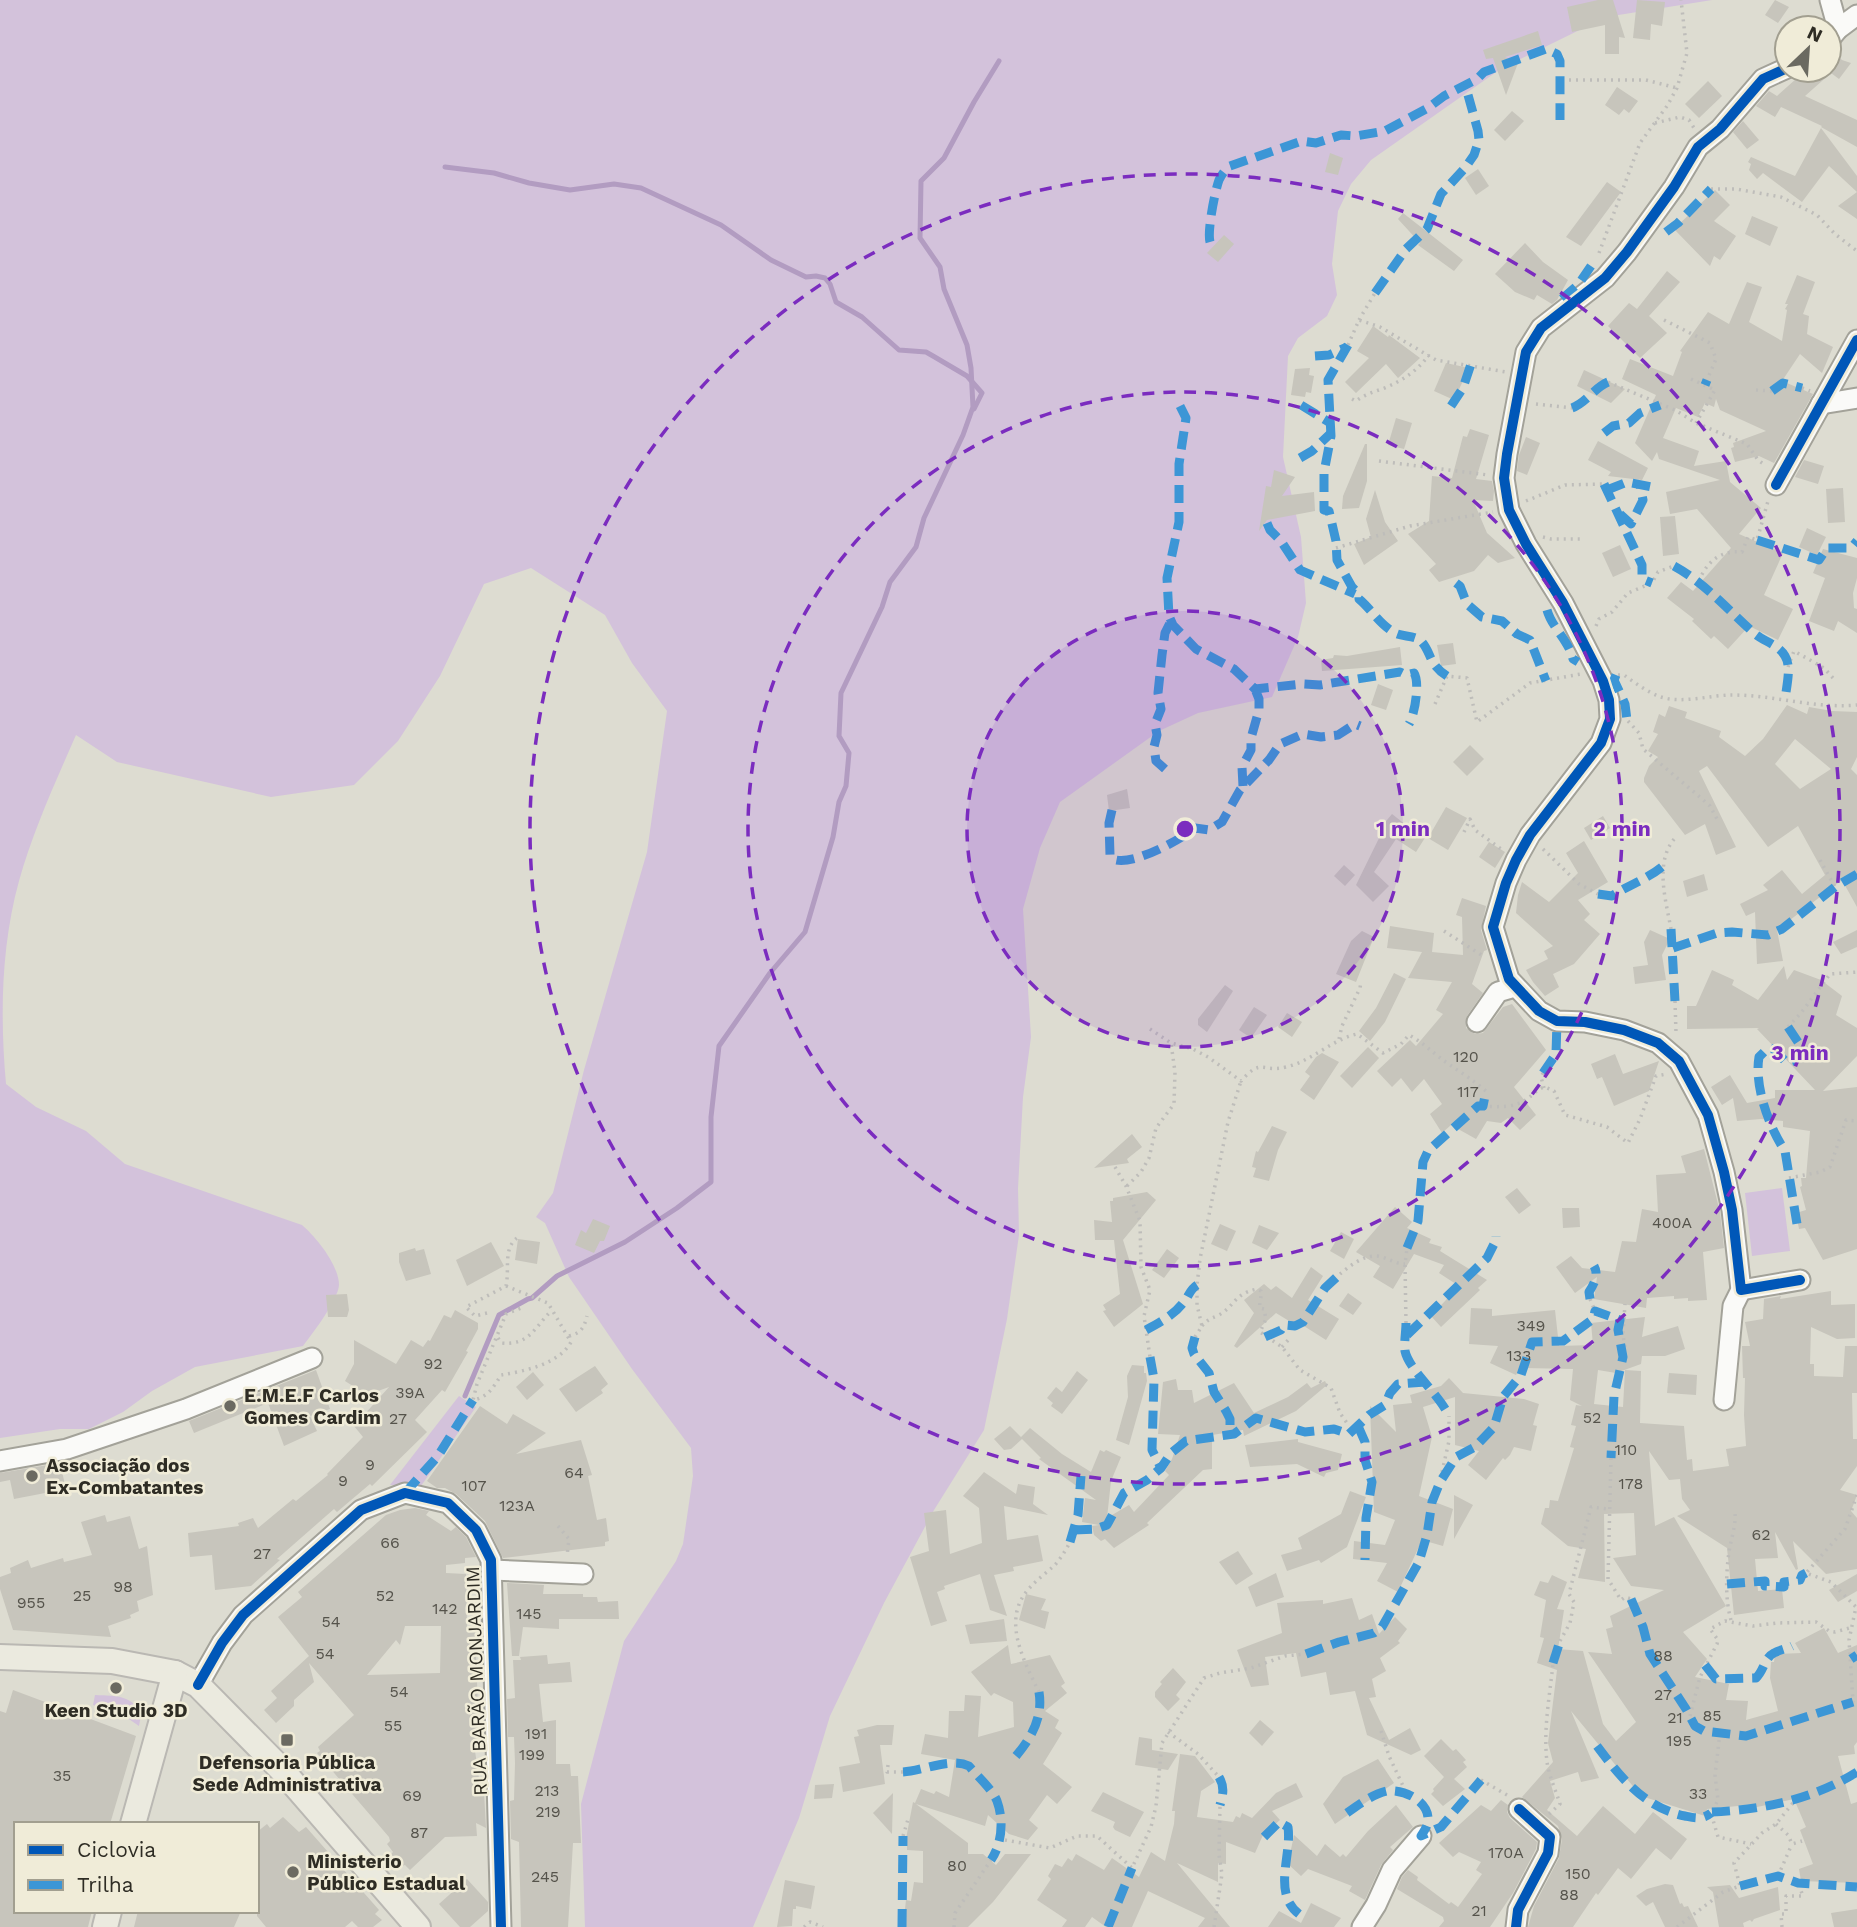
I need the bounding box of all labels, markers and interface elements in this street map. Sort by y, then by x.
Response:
north arrow [1773,14,1843,84]
text: N [1804,21,1826,47]
text: 1 min [1376,816,1430,841]
text: 2 min [1593,816,1651,841]
centre of rings [1173,817,1197,841]
text: 3 min [1771,1040,1829,1065]
house number: 120 [1453,1047,1479,1066]
house number: 117 [1457,1082,1479,1101]
house number: 400A [1652,1213,1693,1232]
house number: 349 [1517,1316,1545,1335]
house number: 133 [1507,1346,1531,1365]
house number: 92 [423,1354,443,1373]
house number: 39A [395,1383,425,1402]
place label: E.M.E.F Carlos Gomes Cardim [244,1384,381,1429]
marker: E.M.E.F Carlos Gomes Cardim [222,1398,238,1414]
house number: 52 [1583,1408,1601,1427]
house number: 27 [389,1409,407,1428]
house number: 110 [1615,1440,1637,1459]
place label: Associação dos Ex-Combatantes [46,1454,203,1499]
house number: 9 [365,1455,375,1474]
house number: 64 [564,1463,584,1482]
marker: Associação dos Ex-Combatantes [24,1468,40,1484]
house number: 9 [338,1471,348,1490]
house number: 178 [1619,1474,1643,1493]
house number: 107 [462,1476,486,1495]
house number: 123A [499,1496,535,1515]
house number: 62 [1751,1525,1771,1544]
house number: 66 [380,1533,400,1552]
house number: 27 [253,1544,271,1563]
street label: RUA BARÃO MONJARDIM [461,1566,492,1796]
house number: 98 [113,1577,133,1596]
house number: 25 [73,1586,91,1605]
house number: 52 [376,1586,394,1605]
house number: 955 [17,1593,45,1612]
house number: 142 [432,1599,458,1618]
house number: 145 [516,1604,542,1623]
house number: 54 [321,1612,341,1631]
house number: 54 [315,1644,335,1663]
house number: 88 [1653,1646,1673,1665]
marker: Keen Studio 3D [108,1680,124,1696]
house number: 54 [389,1682,409,1701]
house number: 27 [1654,1685,1672,1704]
place label: Keen Studio 3D [44,1699,188,1722]
house number: 85 [1702,1706,1722,1725]
house number: 21 [1667,1708,1683,1727]
house number: 55 [384,1716,402,1735]
house number: 191 [525,1724,547,1743]
house number: 195 [1666,1731,1692,1750]
marker: Defensoria Pública Sede Administrativa [279,1732,295,1748]
house number: 199 [519,1745,545,1764]
place label: Defensoria Pública Sede Administrativa [193,1751,381,1796]
house number: 35 [53,1766,71,1785]
house number: 213 [535,1781,559,1800]
house number: 33 [1689,1784,1707,1803]
house number: 69 [402,1786,422,1805]
house number: 219 [535,1802,561,1821]
legend [14,1822,259,1913]
house number: 87 [410,1823,428,1842]
text: Ciclovia [77,1837,156,1862]
house number: 170A [1488,1843,1524,1862]
place label: Ministerio Público Estadual [307,1850,466,1895]
house number: 80 [947,1856,967,1875]
marker: Ministerio Público Estadual [285,1864,301,1880]
house number: 150 [1565,1864,1591,1883]
house number: 245 [531,1867,559,1886]
text: Trilha [77,1872,134,1897]
house number: 88 [1559,1885,1579,1904]
house number: 21 [1471,1901,1487,1920]

